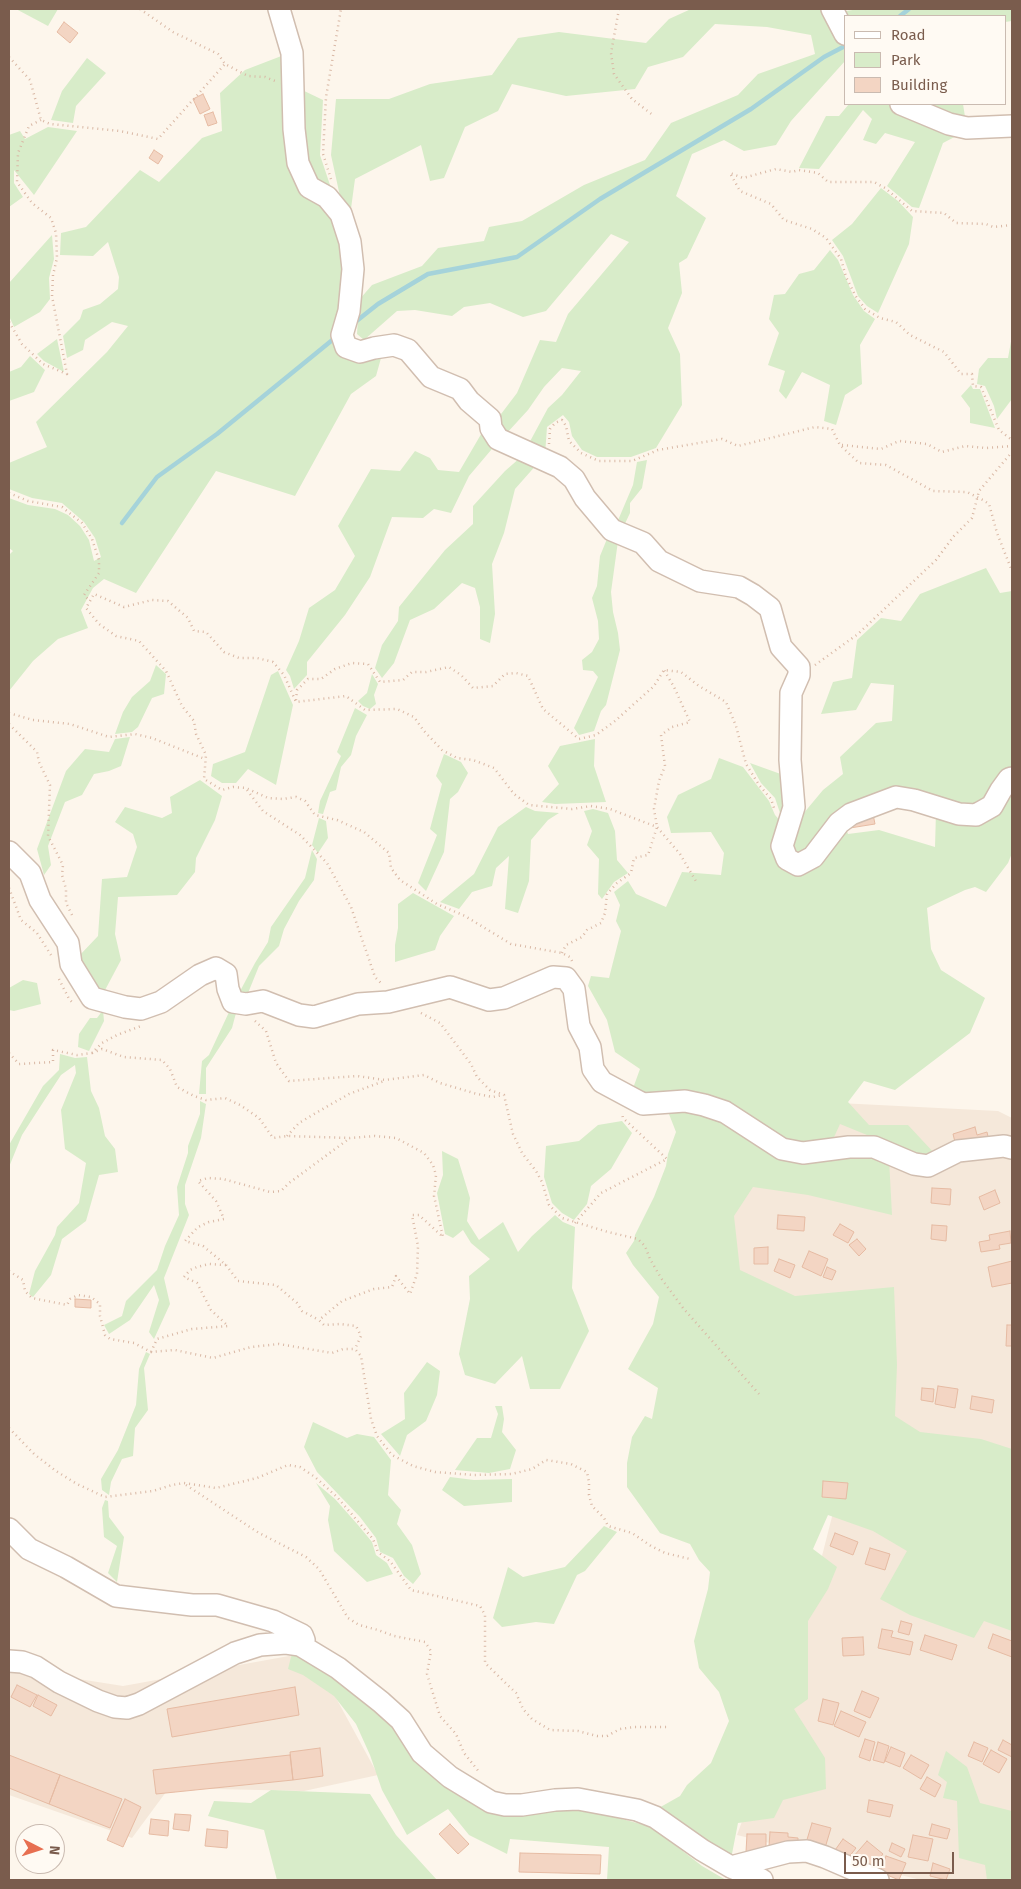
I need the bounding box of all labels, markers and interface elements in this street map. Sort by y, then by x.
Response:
legend [844,15,1006,105]
text: Road [891,26,926,44]
text: Park [891,51,921,69]
text: Building [891,76,947,94]
north arrow [15,1824,65,1874]
scale bar [846,1842,956,1874]
text: N [46,1845,63,1856]
text: 50 m [852,1852,885,1870]

